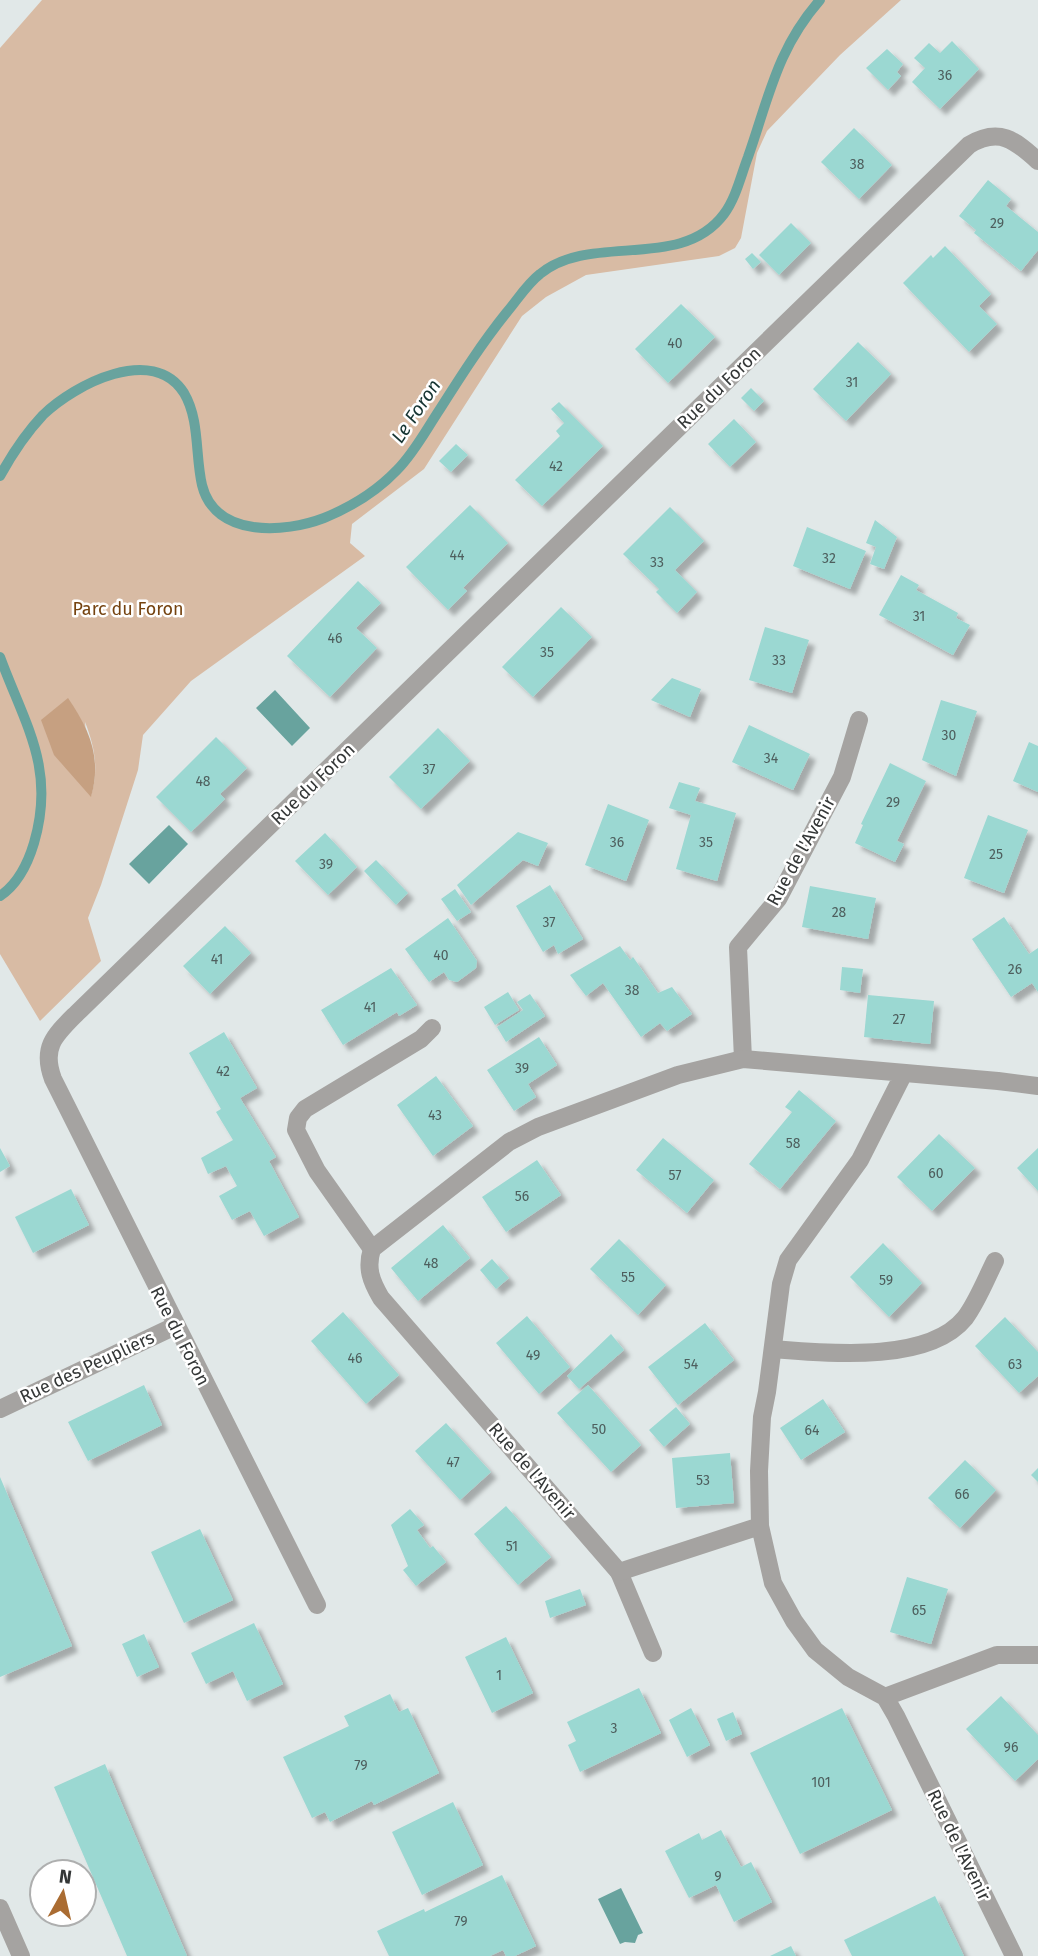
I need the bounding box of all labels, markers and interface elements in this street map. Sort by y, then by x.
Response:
house number: 36 [938,67,952,84]
house number: 38 [850,156,865,173]
house number: 29 [990,215,1004,232]
house number: 40 [667,335,683,352]
street label: Rue du Foron [672,343,766,433]
house number: 31 [846,374,858,391]
water label: Le Foron [386,375,446,447]
house number: 42 [549,458,563,475]
house number: 44 [450,547,465,564]
house number: 32 [822,550,836,567]
house number: 33 [650,554,664,571]
park label: Parc du Foron [72,598,184,620]
house number: 31 [913,608,925,625]
house number: 46 [328,630,342,647]
house number: 35 [540,644,554,661]
house number: 33 [772,652,786,669]
house number: 30 [942,727,957,744]
street label: Rue du Foron [266,739,360,829]
house number: 34 [764,750,779,767]
house number: 37 [422,761,436,778]
house number: 48 [195,773,211,790]
street label: Rue de l'Avenir [762,793,840,909]
house number: 29 [886,794,900,811]
house number: 36 [610,834,624,851]
house number: 35 [699,834,713,851]
house number: 25 [989,846,1003,863]
house number: 39 [319,856,333,873]
house number: 28 [832,904,847,921]
house number: 37 [542,914,556,931]
house number: 40 [433,947,449,964]
house number: 41 [211,951,223,968]
house number: 26 [1008,961,1022,978]
house number: 38 [625,982,640,999]
house number: 41 [364,999,376,1016]
house number: 27 [892,1011,906,1028]
house number: 39 [515,1060,529,1077]
house number: 42 [216,1063,230,1080]
house number: 43 [428,1107,442,1124]
house number: 58 [786,1135,801,1152]
house number: 60 [928,1165,944,1182]
house number: 57 [669,1167,681,1184]
house number: 56 [515,1188,529,1205]
house number: 48 [423,1255,439,1272]
house number: 55 [621,1269,635,1286]
house number: 59 [879,1272,893,1289]
street label: Rue du Foron [146,1283,214,1389]
street label: Rue des Peupliers [16,1326,158,1408]
house number: 49 [526,1347,540,1364]
house number: 46 [348,1350,362,1367]
house number: 54 [684,1356,699,1373]
house number: 63 [1008,1356,1022,1373]
street label: Rue de l'Avenir [484,1418,580,1524]
house number: 50 [592,1421,607,1438]
house number: 64 [805,1422,820,1439]
house number: 47 [446,1454,460,1471]
house number: 53 [696,1472,710,1489]
house number: 66 [955,1486,969,1503]
house number: 51 [506,1538,518,1555]
house number: 65 [912,1602,926,1619]
house number: 1 [496,1667,502,1684]
house number: 3 [611,1720,618,1737]
house number: 96 [1004,1739,1018,1756]
house number: 79 [354,1757,368,1774]
house number: 101 [811,1774,831,1791]
street label: Rue de l'Avenir [923,1786,995,1904]
north arrow [28,1858,98,1928]
text: N [57,1864,73,1889]
house number: 9 [714,1868,722,1885]
house number: 79 [454,1913,468,1930]

